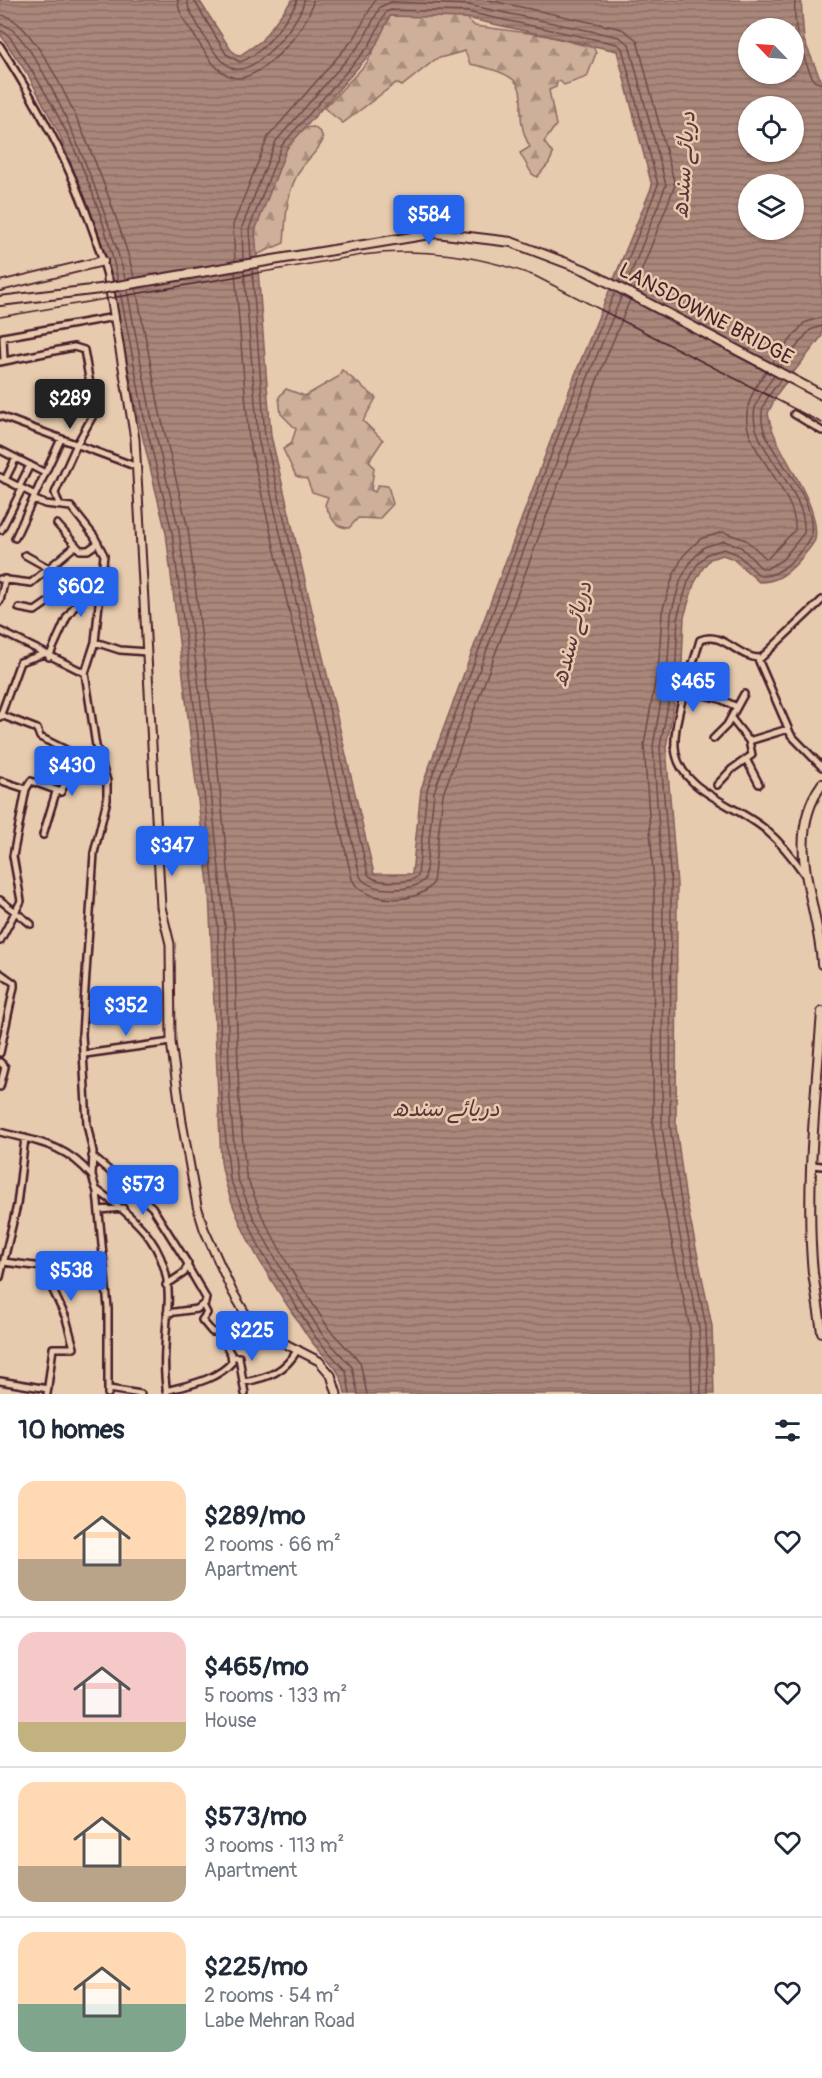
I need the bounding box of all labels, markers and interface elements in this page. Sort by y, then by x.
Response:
north arrow [738,18,804,84]
map controls [738,18,804,240]
button: locate [738,96,804,162]
water label: دریائے سندھ [666,110,703,220]
button: layers [738,174,804,240]
pin: $584 [393,195,465,246]
text: $584 [407,202,451,227]
street label: LANSDOWNE BRIDGE [614,257,798,371]
pin: $289 [34,379,106,430]
text: $289 [49,386,91,411]
pin: $602 [45,567,117,618]
text: $602 [57,574,105,599]
water label: دریائے سندھ [545,578,600,690]
pin: $465 [657,662,729,713]
text: $465 [671,669,715,694]
pin: $430 [36,746,108,797]
text: $430 [48,753,96,778]
pin: $347 [136,826,208,877]
text: $347 [150,833,194,858]
pin: $352 [90,986,162,1037]
text: $352 [104,993,148,1018]
water label: دریائے سندھ [392,1095,500,1124]
pin: $573 [107,1165,179,1216]
text: $573 [121,1172,165,1197]
pin: $538 [35,1251,107,1302]
text: $538 [50,1258,92,1283]
pin: $225 [216,1311,288,1362]
text: $225 [230,1318,274,1343]
text: 10 homes [18,1414,124,1446]
icon: filters [771,1414,804,1447]
text: $289/mo [204,1500,306,1532]
icon: home [66,1505,138,1577]
icon: heart [771,1525,804,1558]
text: 2 rooms · 66 m² [204,1532,341,1557]
text: Apartment [204,1557,297,1582]
text: $465/mo [204,1651,309,1683]
icon: home [66,1656,138,1728]
icon: heart [771,1676,804,1709]
text: 5 rooms · 133 m² [204,1683,347,1708]
text: House [204,1708,256,1733]
text: $573/mo [204,1801,307,1833]
icon: home [66,1806,138,1878]
icon: heart [771,1826,804,1859]
text: 3 rooms · 113 m² [204,1833,344,1858]
text: Apartment [204,1858,297,1883]
text: $225/mo [204,1951,308,1983]
icon: home [66,1956,138,2028]
icon: heart [771,1976,804,2009]
text: 2 rooms · 54 m² [204,1983,340,2008]
text: Labe Mehran Road [204,2008,355,2033]

